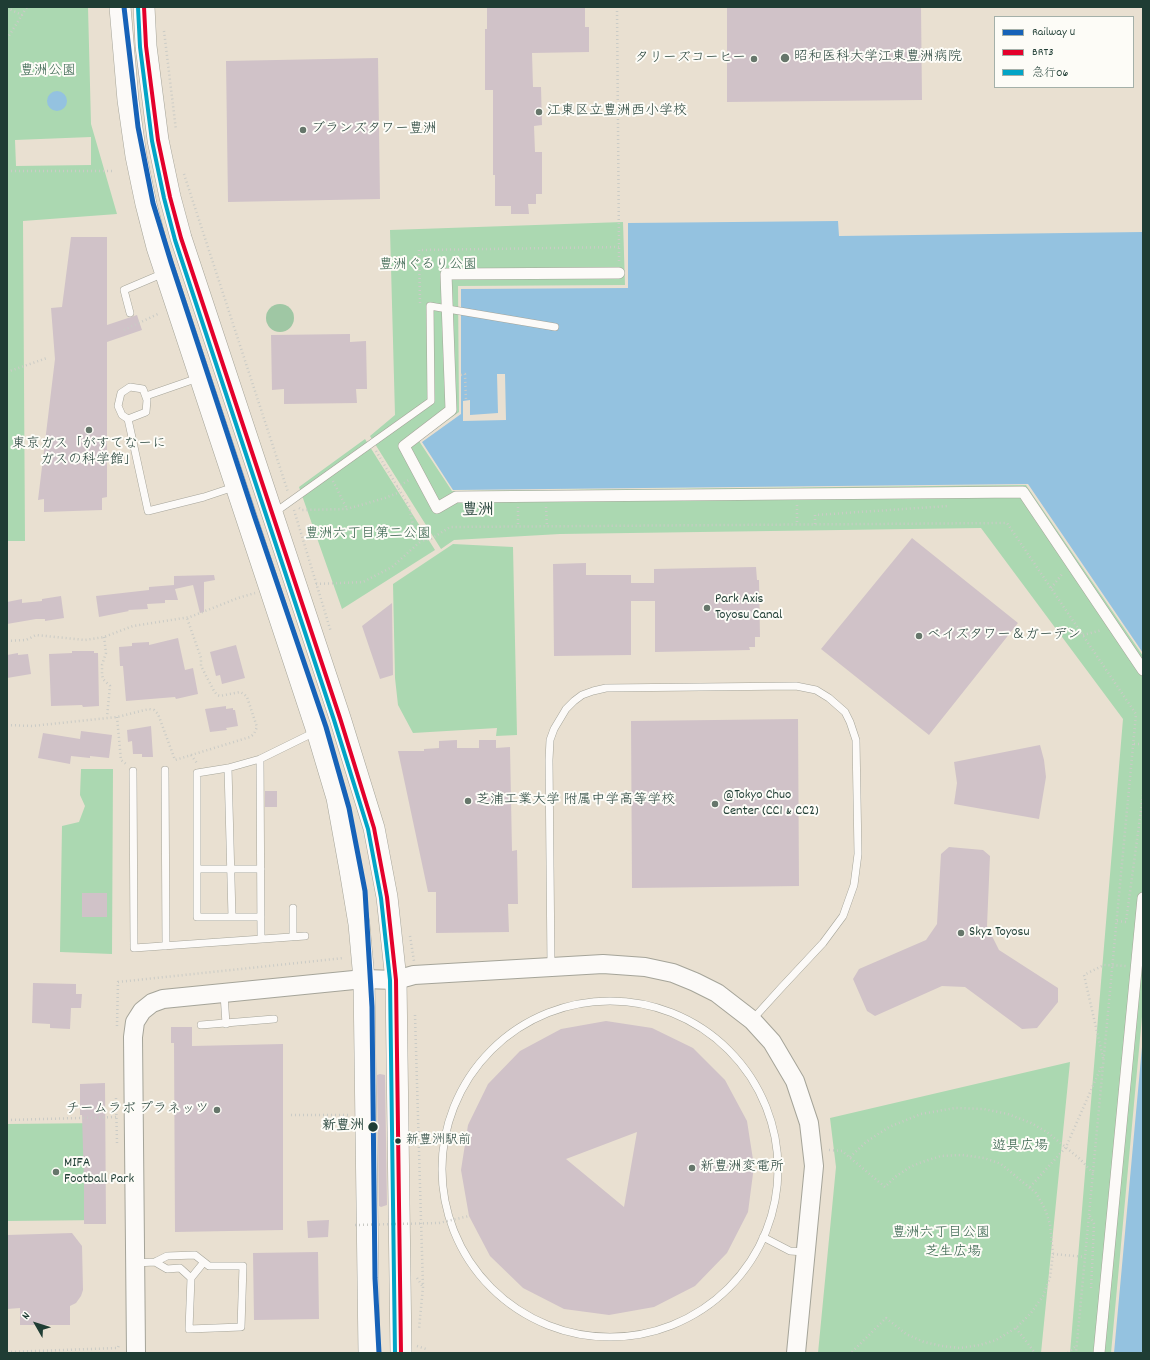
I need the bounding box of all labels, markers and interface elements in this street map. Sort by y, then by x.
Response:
legend [994,16,1134,88]
text: Railway U [1032,24,1075,41]
text: BRT3 [1032,44,1054,61]
place label: 昭和医科大学江東豊洲病院 [794,50,962,66]
place label: タリーズコーヒー [635,51,746,67]
marker: 昭和医科大学江東豊洲病院 [779,52,791,64]
marker: タリーズコーヒー [749,54,759,64]
park label: 豊洲公園 [20,64,76,80]
text: 急行06 [1032,65,1068,82]
place label: 江東区立豊洲西小学校 [547,104,687,120]
marker: 江東区立豊洲西小学校 [534,107,544,117]
place label: ブランズタワー豊洲 [311,122,437,138]
marker: ブランズタワー豊洲 [298,125,308,135]
park label: 豊洲ぐるり公園 [379,258,477,274]
marker: 東京ガス「がすてなーに ガスの科学館」 [84,425,94,435]
place label: 東京ガス「がすてなーに ガスの科学館」 [12,437,166,470]
district label: 豊洲 [462,502,494,522]
park label: 豊洲六丁目第二公園 [305,527,431,543]
place label: Park Axis Toyosu Canal [715,592,782,624]
marker: Park Axis Toyosu Canal [702,603,712,613]
place label: ベイズタワー＆ガーデン [927,628,1081,644]
marker: ベイズタワー＆ガーデン [914,631,924,641]
place label: @Tokyo Chuo Center (CC1 & CC2) [723,788,819,820]
place label: 芝浦工業大学 附属中学高等学校 [476,793,675,809]
marker: 芝浦工業大学 附属中学高等学校 [463,796,473,806]
marker: @Tokyo Chuo Center (CC1 & CC2) [710,799,720,809]
place label: Skyz Toyosu [969,925,1030,941]
marker: Skyz Toyosu [956,928,966,938]
place label: チームラボ プラネッツ [66,1102,209,1118]
marker: チームラボ プラネッツ [212,1105,222,1115]
place label: 新豊洲 [322,1119,364,1135]
marker: 新豊洲 [366,1120,380,1134]
place label: 新豊洲駅前 [406,1133,471,1149]
marker: 新豊洲駅前 [393,1136,403,1146]
park label: 遊具広場 [992,1139,1048,1155]
place label: MIFA Football Park [64,1156,134,1188]
place label: 新豊洲変電所 [700,1160,784,1176]
marker: 新豊洲変電所 [687,1163,697,1173]
marker: MIFA Football Park [51,1167,61,1177]
park label: 豊洲六丁目公園 [892,1226,990,1242]
park label: 芝生広場 [925,1245,981,1261]
north arrow [16,1304,56,1344]
text: N [19,1309,35,1324]

